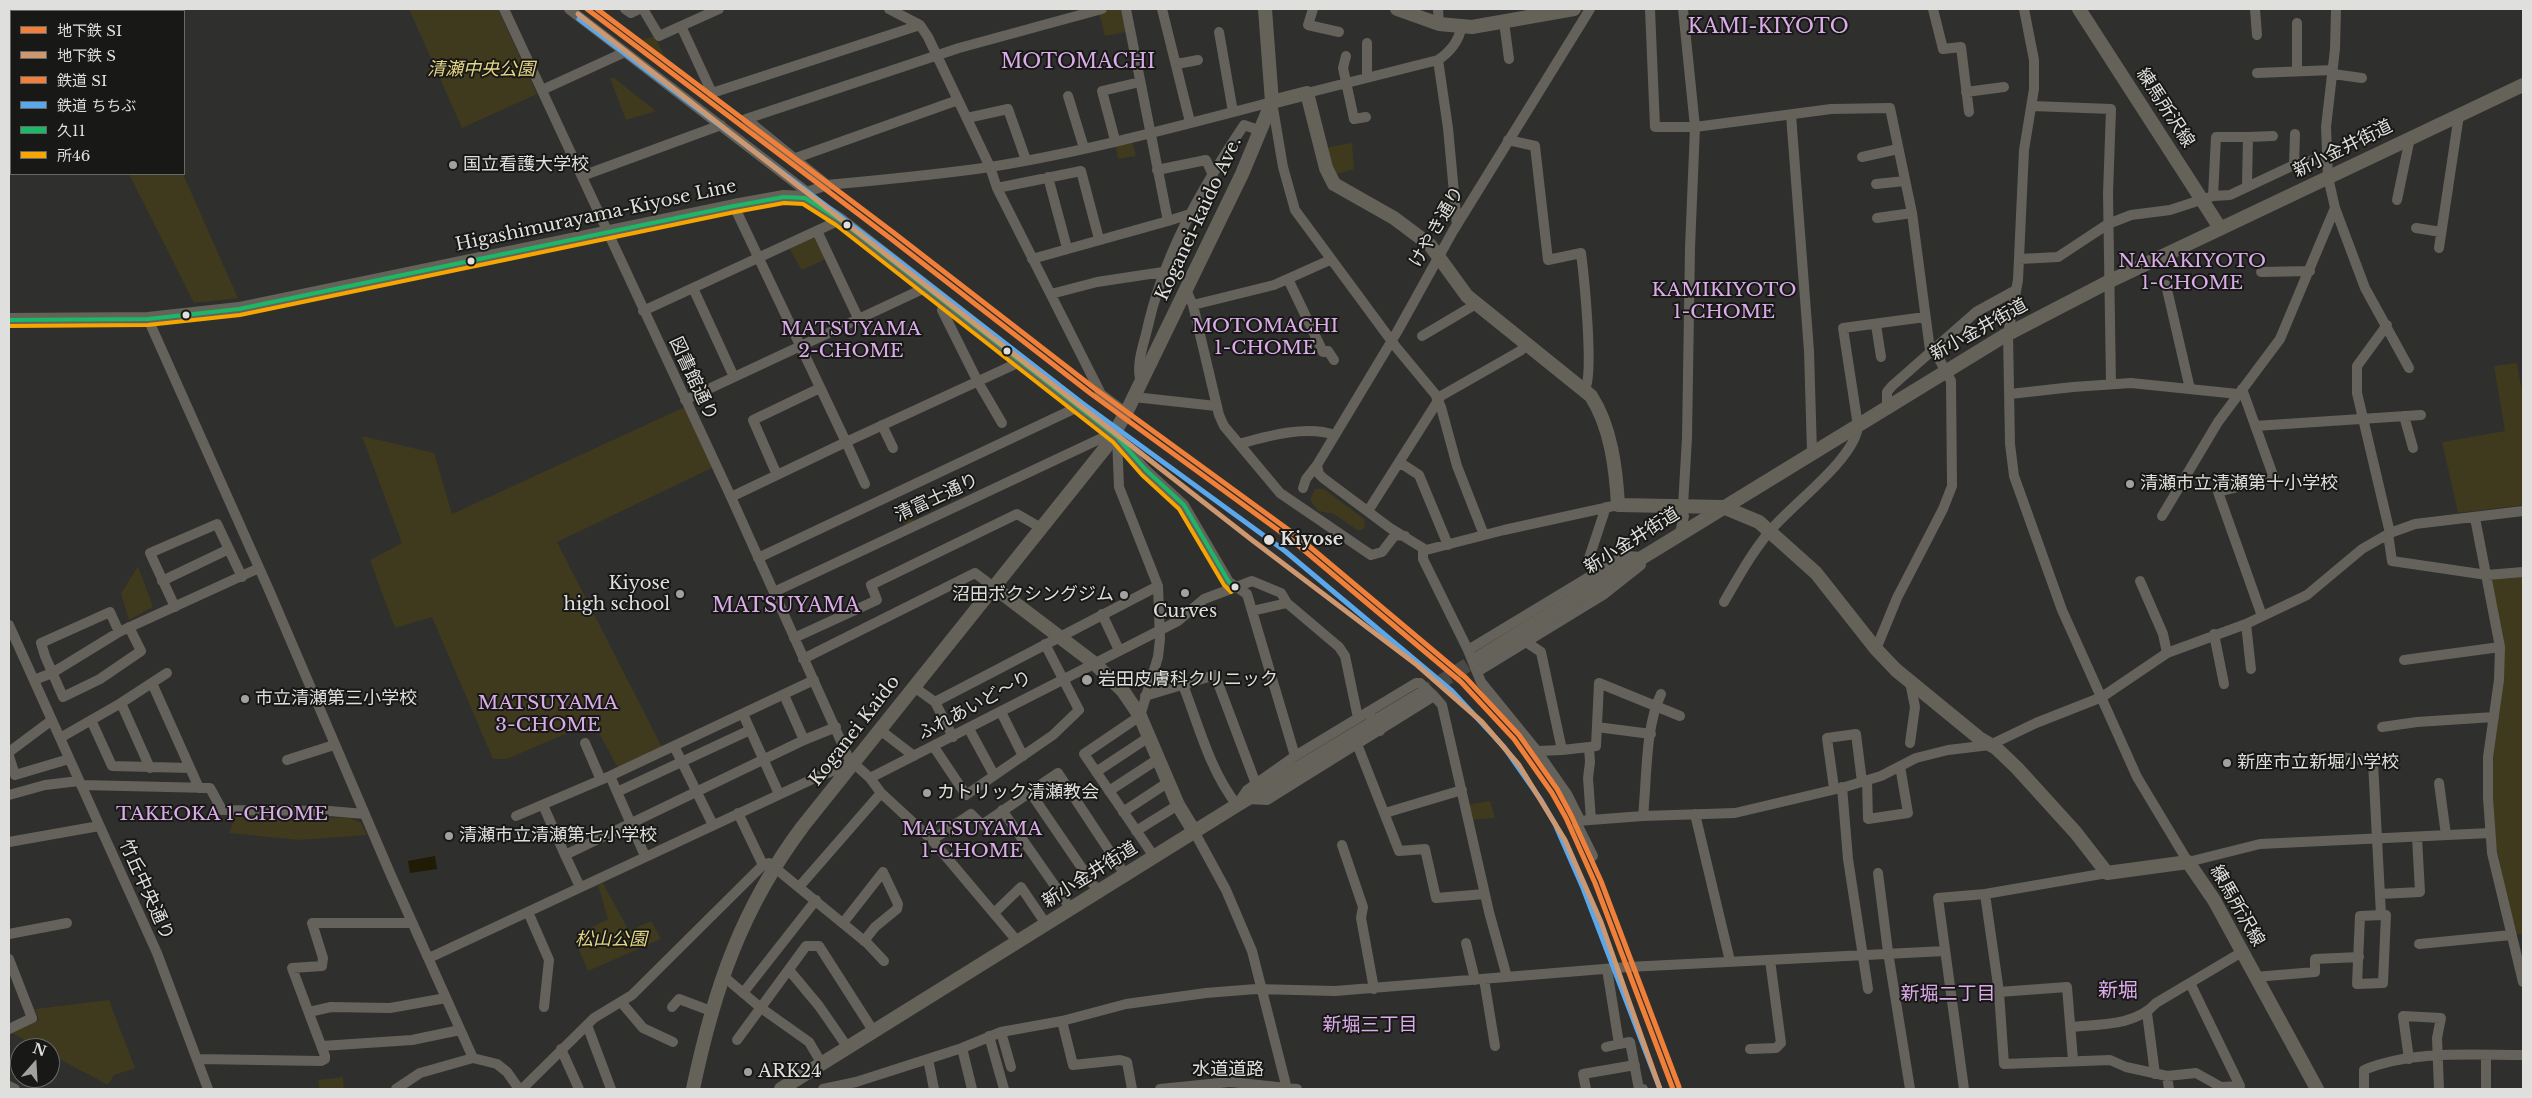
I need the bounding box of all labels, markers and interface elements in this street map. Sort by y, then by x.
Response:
legend [10,10,185,175]
district label: KAMI-KIYOTO [1681,15,1855,39]
text: 地下鉄 SI [57,21,122,40]
text: 地下鉄 S [57,46,116,65]
district label: MOTOMACHI [995,50,1161,74]
park label: 清瀬中央公園 [427,59,535,81]
street label: 練馬所沢線 [2131,64,2199,152]
text: 鉄道 SI [57,71,107,90]
text: 鉄道 ちちぶ [57,96,136,115]
street label: 新小金井街道 [2290,116,2396,182]
text: 久11 [57,121,85,140]
street label: Koganei-kaido Ave. [1152,134,1246,304]
text: 所46 [57,146,90,165]
place label: 国立看護大学校 [463,154,589,176]
marker: 国立看護大学校 [447,159,459,171]
street label: Higashimurayama-Kiyose Line [453,176,739,256]
street label: けやき通り [1405,183,1469,271]
unlabelled marker [842,220,852,230]
district label: NAKAKIYOTO 1-CHOME [2112,251,2272,295]
unlabelled marker [466,256,476,266]
district label: KAMIKIYOTO 1-CHOME [1645,280,1803,324]
street label: 新小金井街道 [1927,294,2031,366]
unlabelled marker [181,310,191,320]
district label: MOTOMACHI 1-CHOME [1186,316,1344,360]
district label: MATSUYAMA 2-CHOME [775,319,927,363]
street label: 図書館通り [664,334,722,424]
unlabelled marker [1002,346,1012,356]
street label: 清富士通り [892,469,982,527]
place label: 清瀬市立清瀬第十小学校 [2140,473,2338,495]
marker: 清瀬市立清瀬第十小学校 [2124,478,2136,490]
street label: 新小金井街道 [1580,503,1684,579]
place label: Kiyose [1280,529,1343,551]
marker: Kiyose [1262,533,1276,547]
place label: Kiyose high school [564,573,670,616]
unlabelled marker [1230,582,1240,592]
place label: 沼田ボクシングジム [952,584,1114,606]
marker: Curves [1179,587,1191,599]
marker: Kiyose high school [674,588,686,600]
marker: 沼田ボクシングジム [1118,589,1130,601]
district label: MATSUYAMA [706,594,866,618]
place label: Curves [1153,601,1217,623]
street label: ふれあいど～り [914,667,1036,745]
place label: 岩田皮膚科クリニック [1098,669,1278,691]
street label: Koganei Kaido [805,672,905,790]
marker: 岩田皮膚科クリニック [1080,673,1094,687]
place label: 市立清瀬第三小学校 [255,688,417,710]
marker: 市立清瀬第三小学校 [239,693,251,705]
district label: MATSUYAMA 3-CHOME [472,693,624,737]
place label: 新座市立新堀小学校 [2237,752,2399,774]
marker: 新座市立新堀小学校 [2221,757,2233,769]
place label: カトリック清瀬教会 [937,782,1099,804]
marker: カトリック清瀬教会 [921,787,933,799]
district label: TAKEOKA 1-CHOME [107,804,337,826]
district label: MATSUYAMA 1-CHOME [896,819,1048,863]
place label: 清瀬市立清瀬第七小学校 [459,825,657,847]
marker: 清瀬市立清瀬第七小学校 [443,830,455,842]
street label: 竹丘中央通り [114,836,178,944]
street label: 新小金井街道 [1038,837,1142,913]
street label: 練馬所沢線 [2205,862,2269,950]
park label: 松山公園 [575,929,647,951]
district label: 新堀 [2098,979,2138,1003]
district label: 新堀二丁目 [1901,984,1995,1006]
district label: 新堀三丁目 [1323,1015,1417,1037]
north arrow [10,1038,60,1088]
text: N [30,1039,49,1060]
street label: 水道道路 [1192,1059,1264,1081]
place label: ARK24 [758,1061,822,1083]
marker: ARK24 [742,1066,754,1078]

